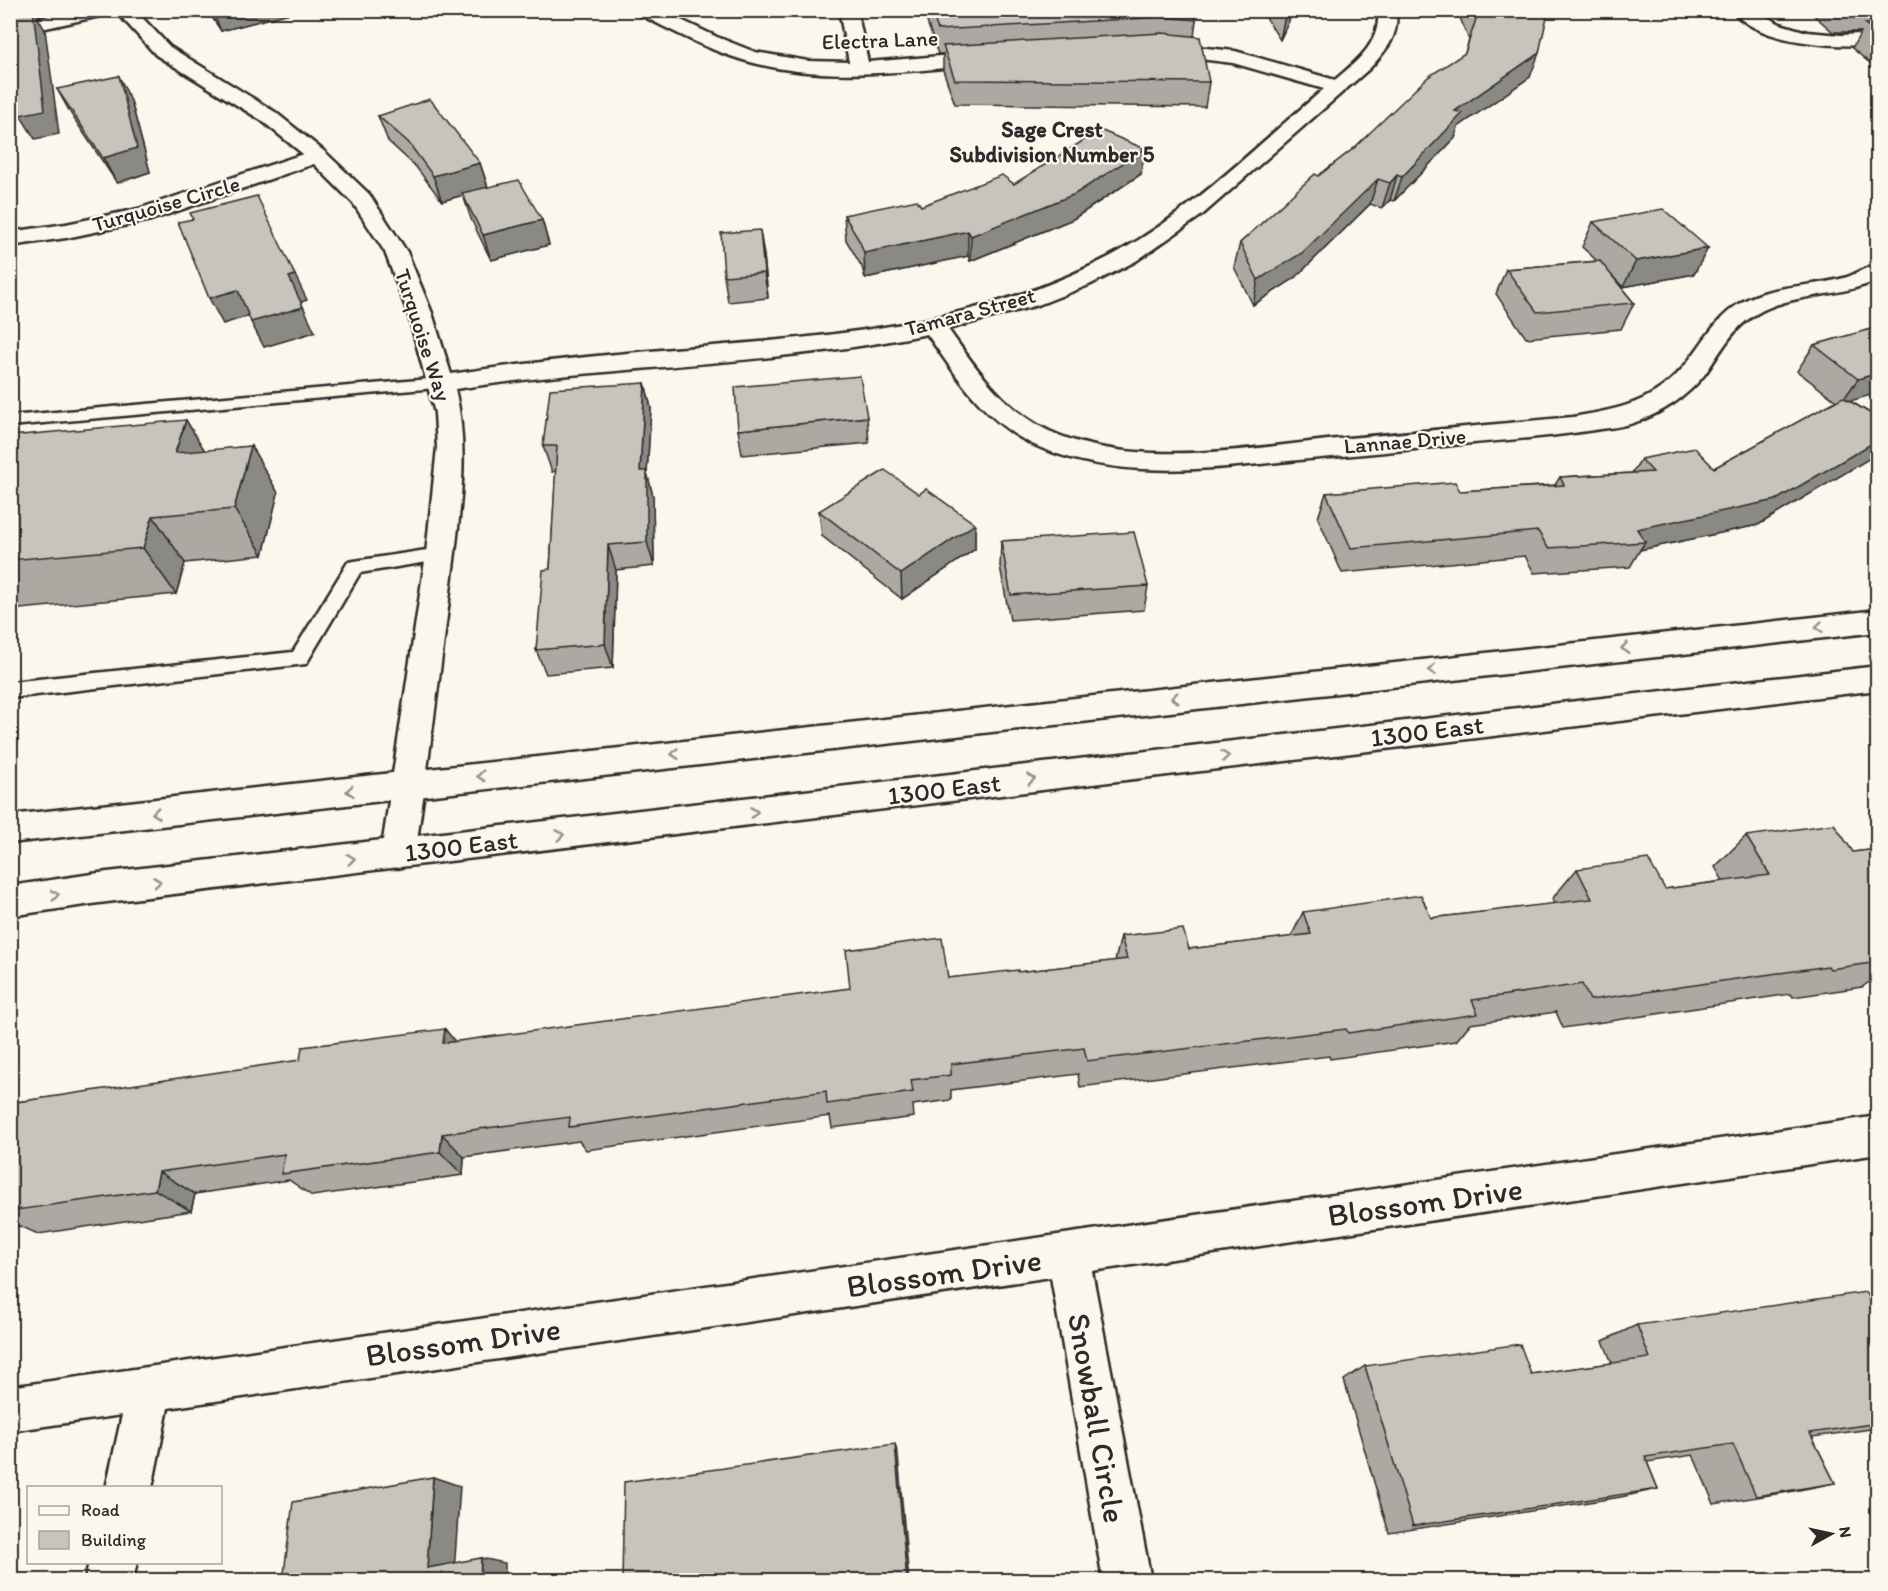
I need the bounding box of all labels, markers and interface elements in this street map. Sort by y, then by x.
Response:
street label: Electra Lane [821,24,939,56]
district label: Sage Crest Subdivision Number 5 [950,116,1155,168]
street label: Turquoise Circle [89,170,243,238]
street label: Turquoise Way [389,265,457,405]
street label: Tamara Street [902,282,1038,342]
street label: Lannae Drive [1343,422,1467,460]
one-way arrow [1815,621,1824,633]
one-way arrow [1621,642,1630,654]
one-way arrow [1427,663,1436,675]
one-way arrow [1171,691,1180,704]
street label: 1300 East [1369,708,1485,754]
one-way arrow [670,747,680,760]
one-way arrow [1220,750,1229,762]
street label: 1300 East [886,766,1002,812]
one-way arrow [477,769,486,782]
one-way arrow [1026,773,1035,785]
one-way arrow [346,784,355,796]
one-way arrow [152,806,161,818]
one-way arrow [749,806,758,818]
street label: 1300 East [403,823,519,869]
one-way arrow [556,829,565,841]
one-way arrow [347,854,356,866]
one-way arrow [153,876,162,888]
one-way arrow [50,889,60,901]
street label: Blossom Drive [1325,1170,1525,1234]
street label: Blossom Drive [844,1241,1044,1305]
street label: Blossom Drive [363,1310,563,1374]
street label: Snowball Circle [1060,1310,1134,1526]
legend [27,1486,222,1564]
text: Road [81,1499,120,1521]
north arrow [1801,1504,1861,1564]
text: N [1835,1525,1856,1539]
text: Building [81,1529,147,1551]

